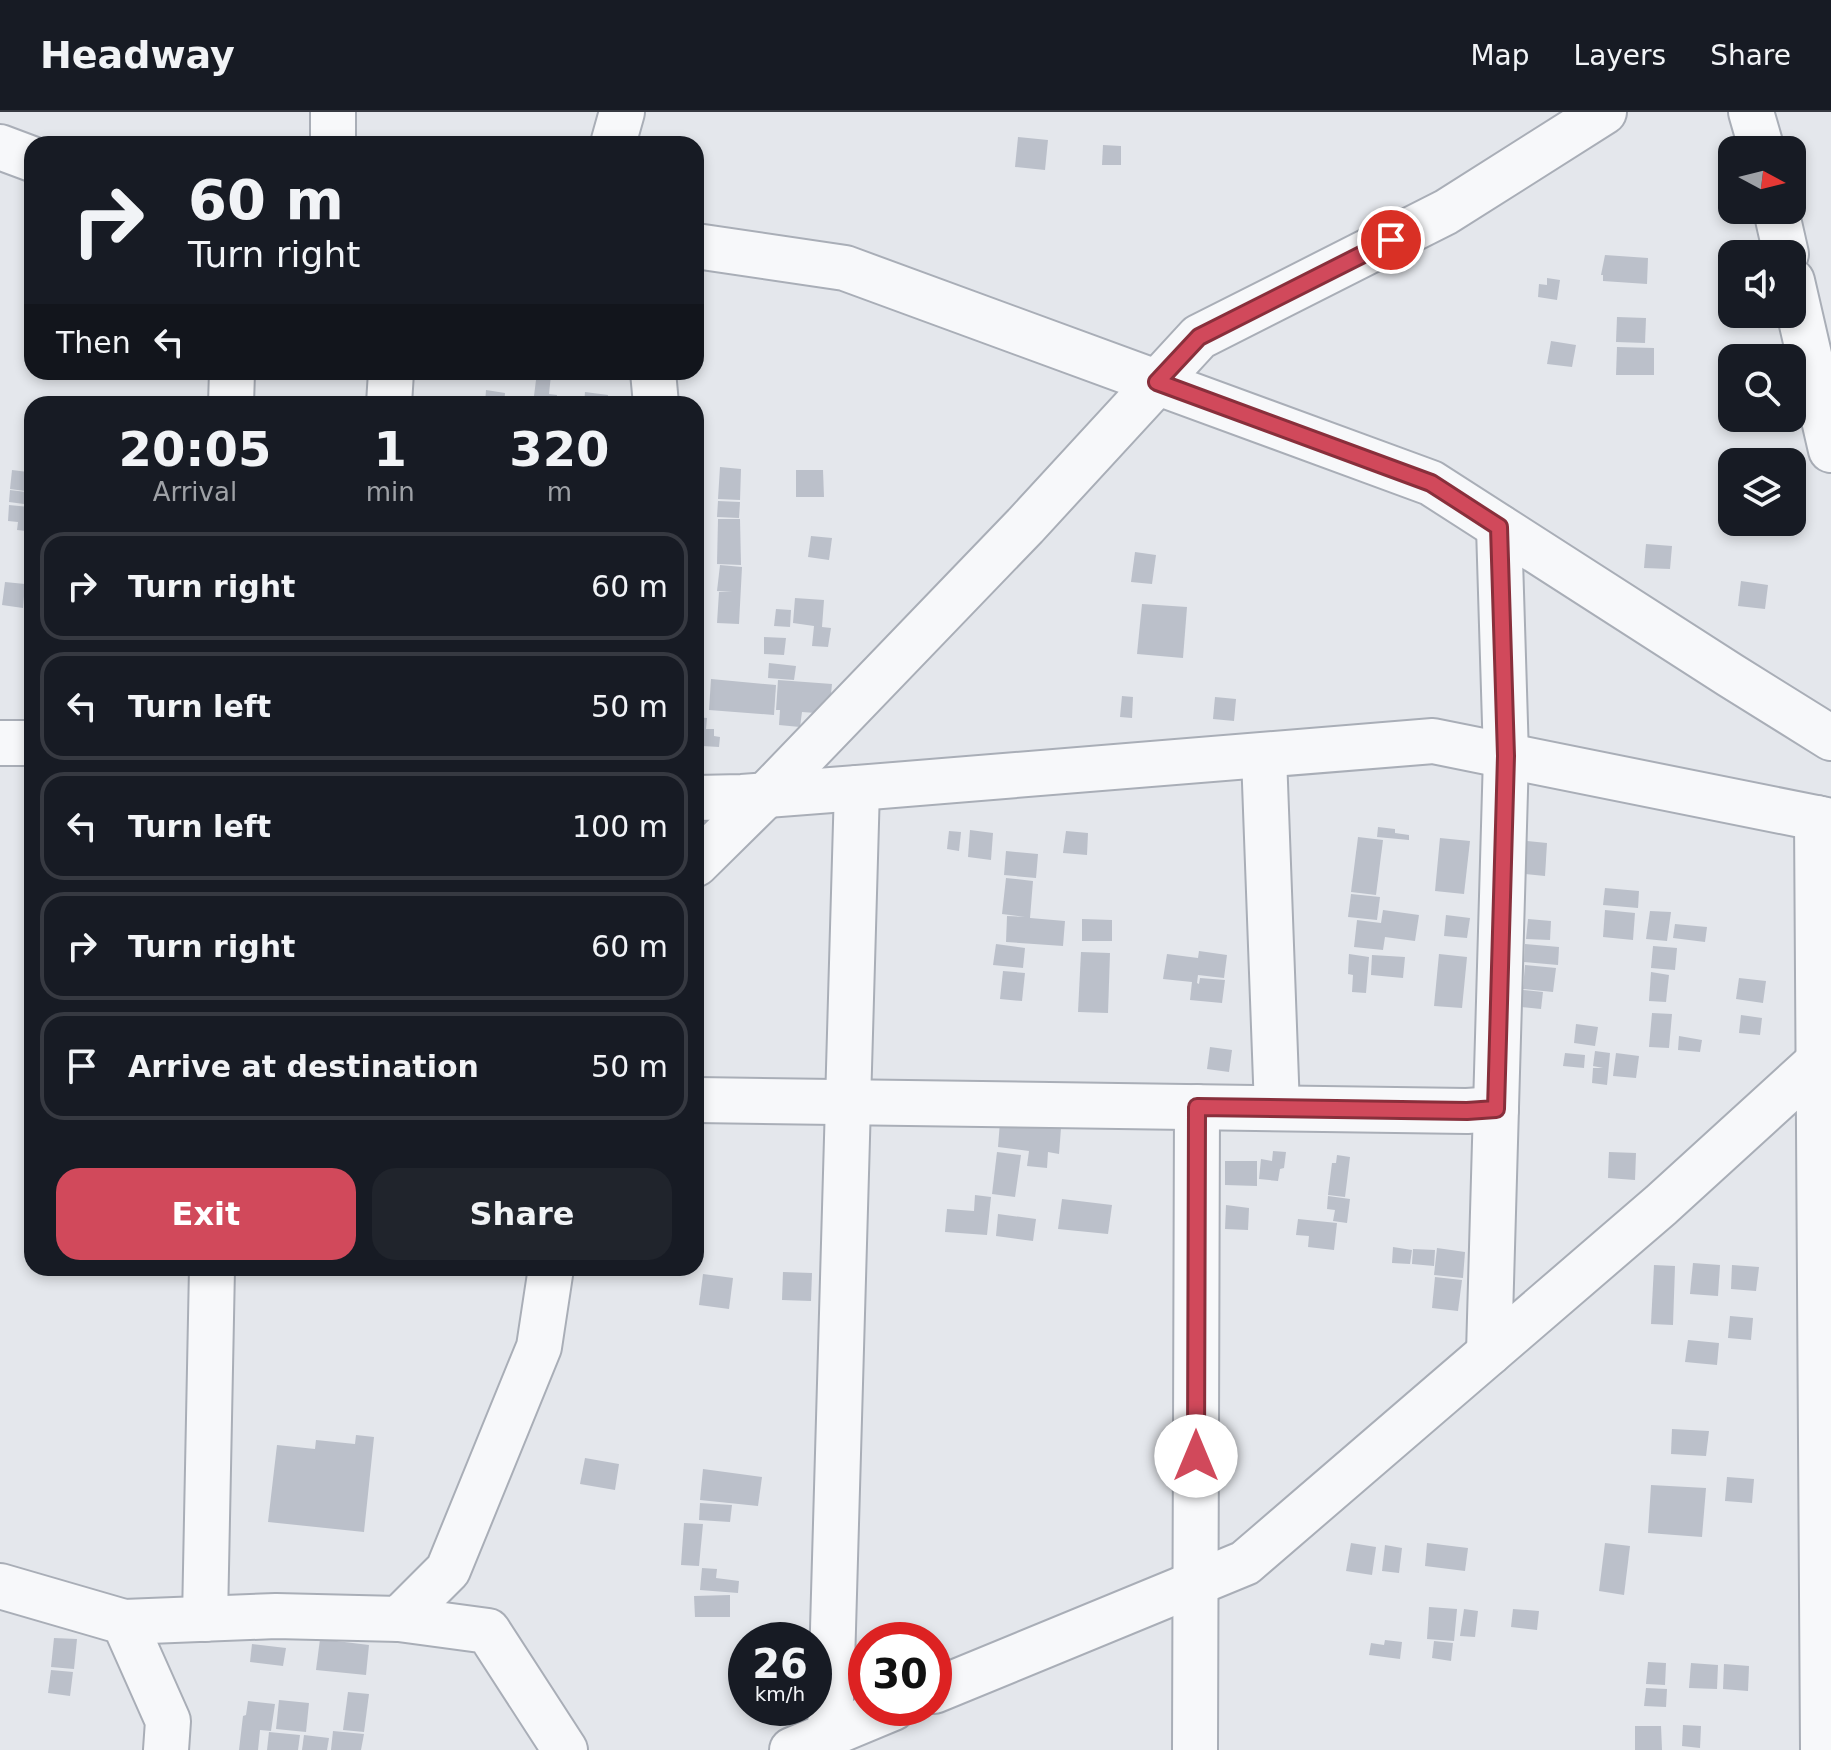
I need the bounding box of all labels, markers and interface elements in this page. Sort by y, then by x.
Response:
text: Headway [40,33,235,77]
text: Map [1470,39,1530,72]
text: Layers [1574,39,1666,72]
text: Share [1710,39,1791,72]
north arrow [1718,136,1806,224]
map controls [1718,136,1806,536]
text: 60 m [188,167,344,232]
icon: right [56,168,160,272]
pin [1357,206,1425,274]
icon: arrive [1369,218,1413,262]
text: Turn right [188,234,360,275]
button: sound [1718,240,1806,328]
icon: left [147,320,191,364]
text: Then [56,325,131,360]
button: search [1718,344,1806,432]
text: 20:05 [118,421,271,477]
text: 1 [374,421,407,477]
text: 320 [509,421,609,477]
button: layers [1718,448,1806,536]
text: Arrival [153,477,237,507]
text: min [366,477,415,507]
text: m [547,477,572,507]
icon: right [60,564,104,608]
text: Turn right [128,569,295,604]
text: 60 m [591,569,668,604]
icon: left [60,684,104,728]
text: Turn left [128,689,271,724]
text: 50 m [591,689,668,724]
icon: left [60,804,104,848]
text: Turn left [128,809,271,844]
text: 100 m [572,809,668,844]
icon: right [60,924,104,968]
text: Turn right [128,929,295,964]
text: 60 m [591,929,668,964]
icon: arrive [60,1044,104,1088]
text: Arrive at destination [128,1049,479,1084]
text: 50 m [591,1049,668,1084]
button: Exit [56,1168,356,1260]
button: Share [372,1168,672,1260]
position arrow [1154,1414,1238,1498]
speed limit sign: 30 [848,1622,952,1726]
text: 26 [752,1641,808,1687]
text: km/h [755,1682,805,1706]

